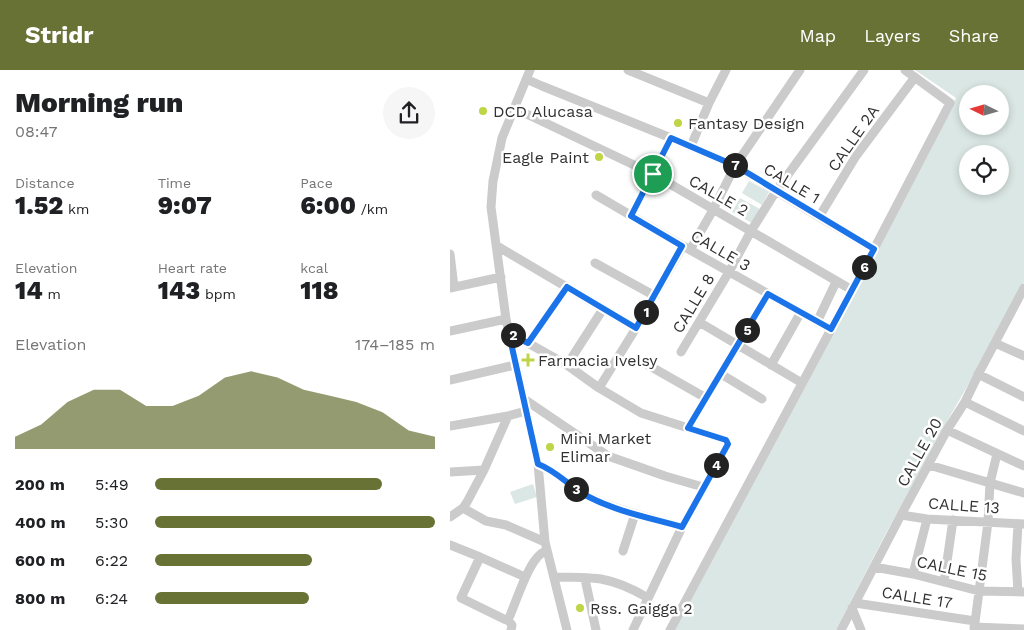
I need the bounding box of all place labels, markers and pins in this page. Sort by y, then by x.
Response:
place label: DCD Alucasa [493,102,593,121]
marker: DCD Alucasa [477,105,489,117]
place label: Fantasy Design [688,114,805,133]
marker: Fantasy Design [672,117,684,129]
place label: Eagle Paint [502,148,589,167]
marker: Eagle Paint [593,151,605,163]
pin: 7 [722,152,748,178]
pin [632,153,674,195]
pin: 6 [852,254,876,280]
pin: 1 [634,300,658,324]
pin: 5 [734,318,760,342]
pin: 2 [500,322,526,348]
place label: Farmacia Ivelsy [538,351,658,370]
marker: Farmacia Ivelsy [522,354,534,366]
place label: Mini Market Elimar [560,429,651,466]
marker: Mini Market Elimar [544,441,556,453]
pin: 4 [704,452,728,478]
pin: 3 [564,476,588,502]
place label: Rss. Gaigga 2 [590,599,693,618]
marker: Rss. Gaigga 2 [574,602,586,614]

